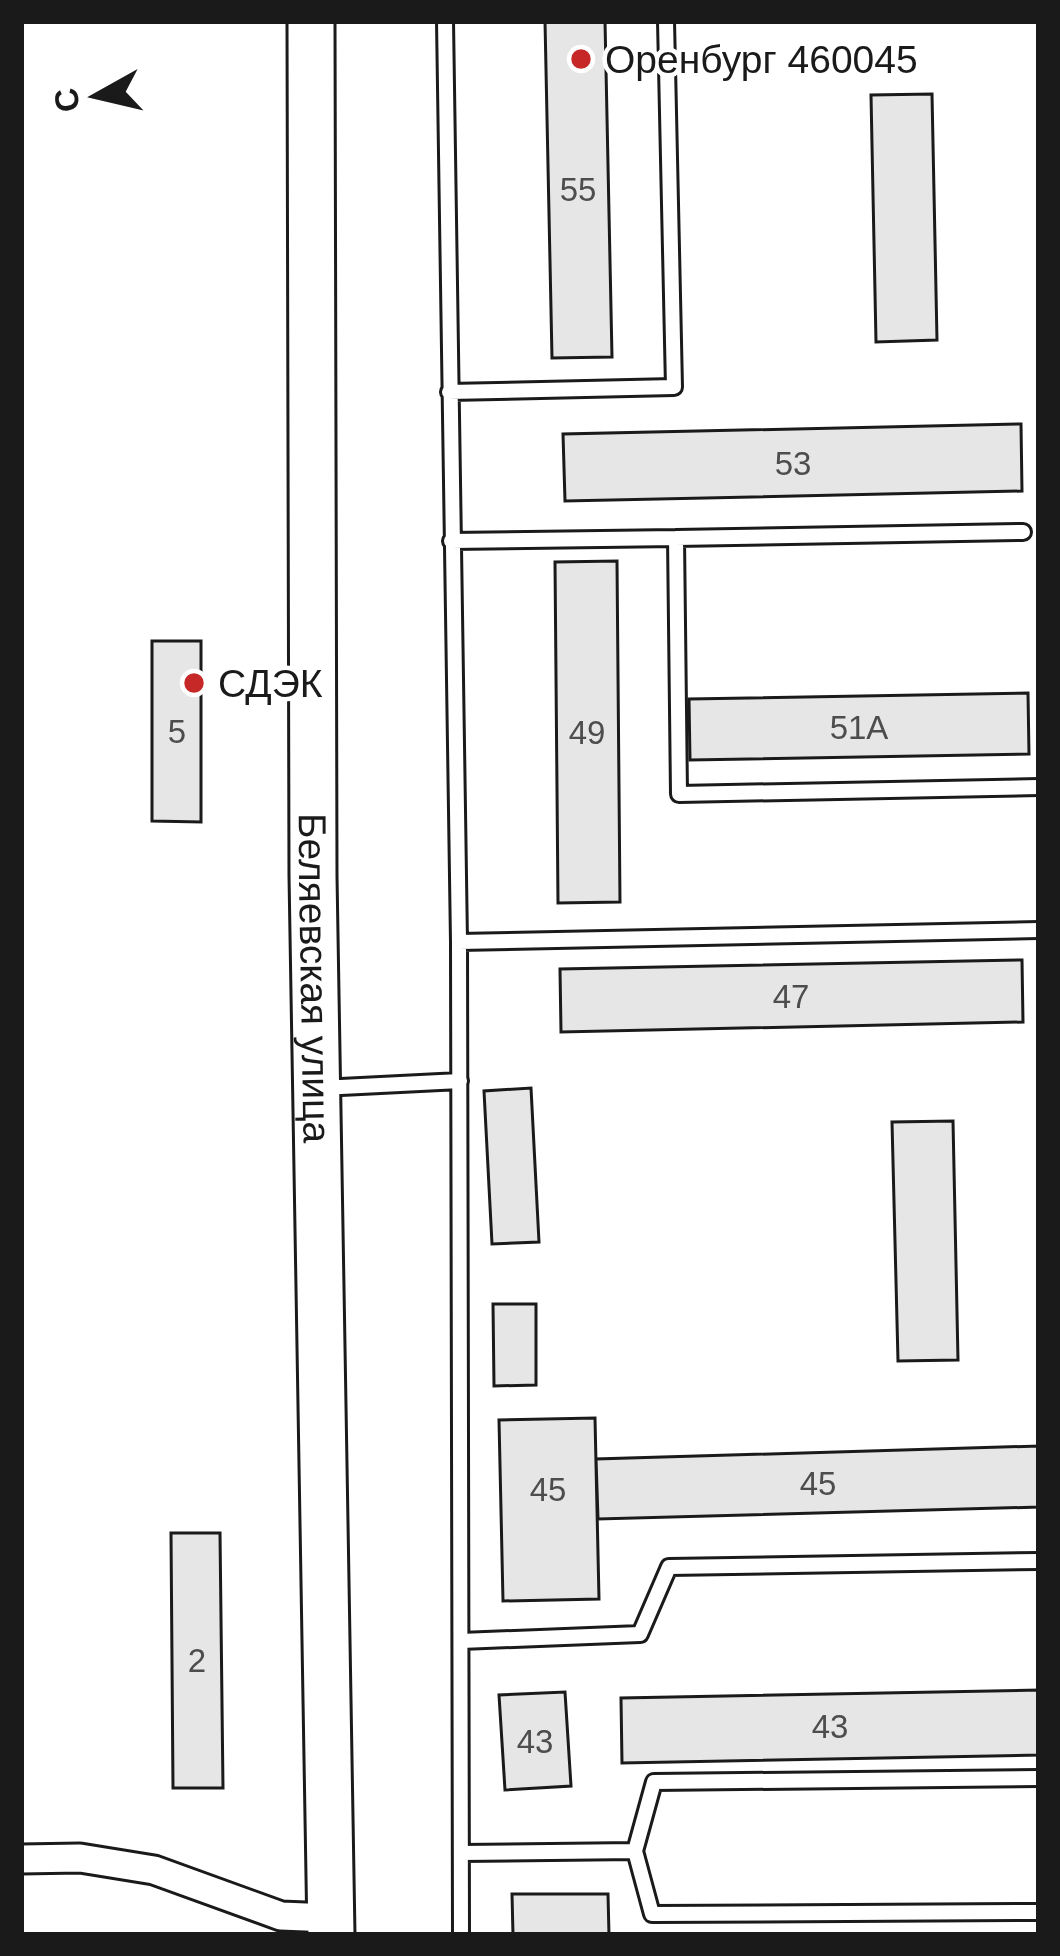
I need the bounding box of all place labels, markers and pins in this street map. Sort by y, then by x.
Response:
place label: Оренбург 460045 [605,38,918,81]
marker: Оренбург 460045 [568,46,594,72]
place label: СДЭК [218,662,323,705]
marker: СДЭК [181,670,207,696]

